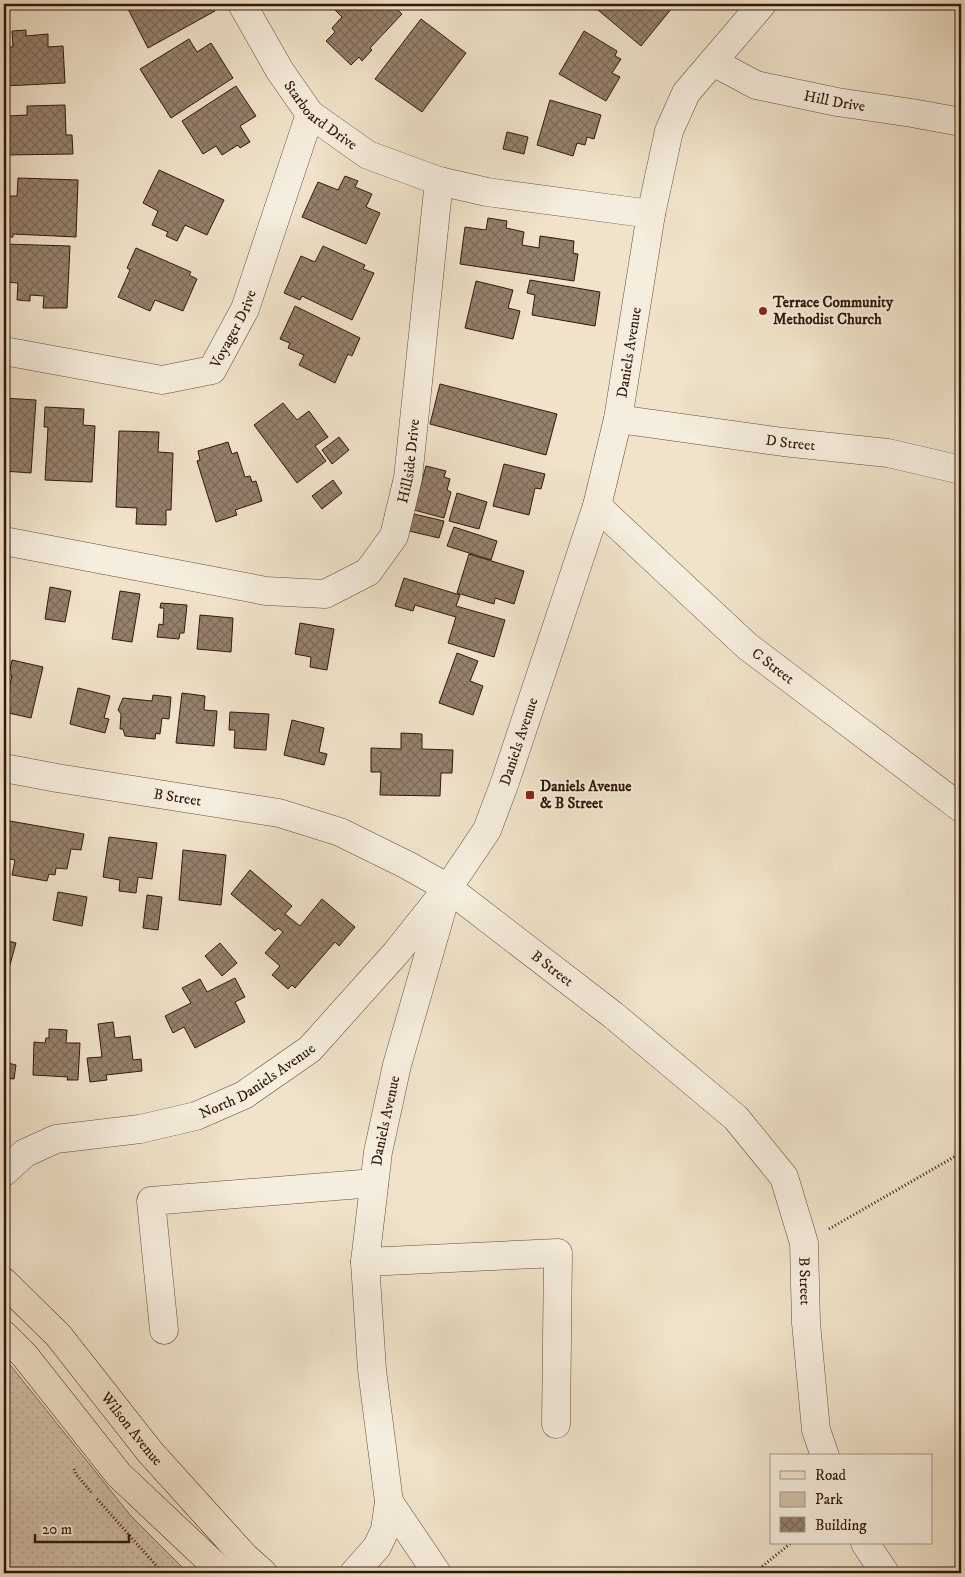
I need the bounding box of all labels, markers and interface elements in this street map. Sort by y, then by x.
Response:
street label: Starboard Drive [280,77,361,154]
street label: Hill Drive [802,86,867,116]
street label: Voyager Drive [205,287,260,372]
place label: Terrace Community Methodist Church [772,293,894,329]
marker: Terrace Community Methodist Church [757,305,769,317]
street label: Daniels Avenue [612,306,645,399]
street label: Hillside Drive [393,418,424,505]
street label: D Street [764,430,816,455]
street label: C Street [748,644,798,688]
street label: Daniels Avenue [495,695,542,788]
place label: Daniels Avenue & B Street [540,777,632,813]
street label: B Street [152,784,203,810]
marker: Daniels Avenue & B Street [524,789,536,801]
street label: B Street [527,946,577,991]
street label: North Daniels Avenue [196,1040,320,1123]
street label: Daniels Avenue [367,1074,404,1167]
street label: B Street [795,1257,815,1306]
street label: Wilson Avenue [96,1387,167,1469]
legend [770,1454,932,1544]
text: Road [815,1466,847,1485]
text: Park [815,1490,844,1509]
scale bar [35,1512,129,1544]
text: Building [815,1516,867,1535]
text: 20 m [42,1520,72,1539]

